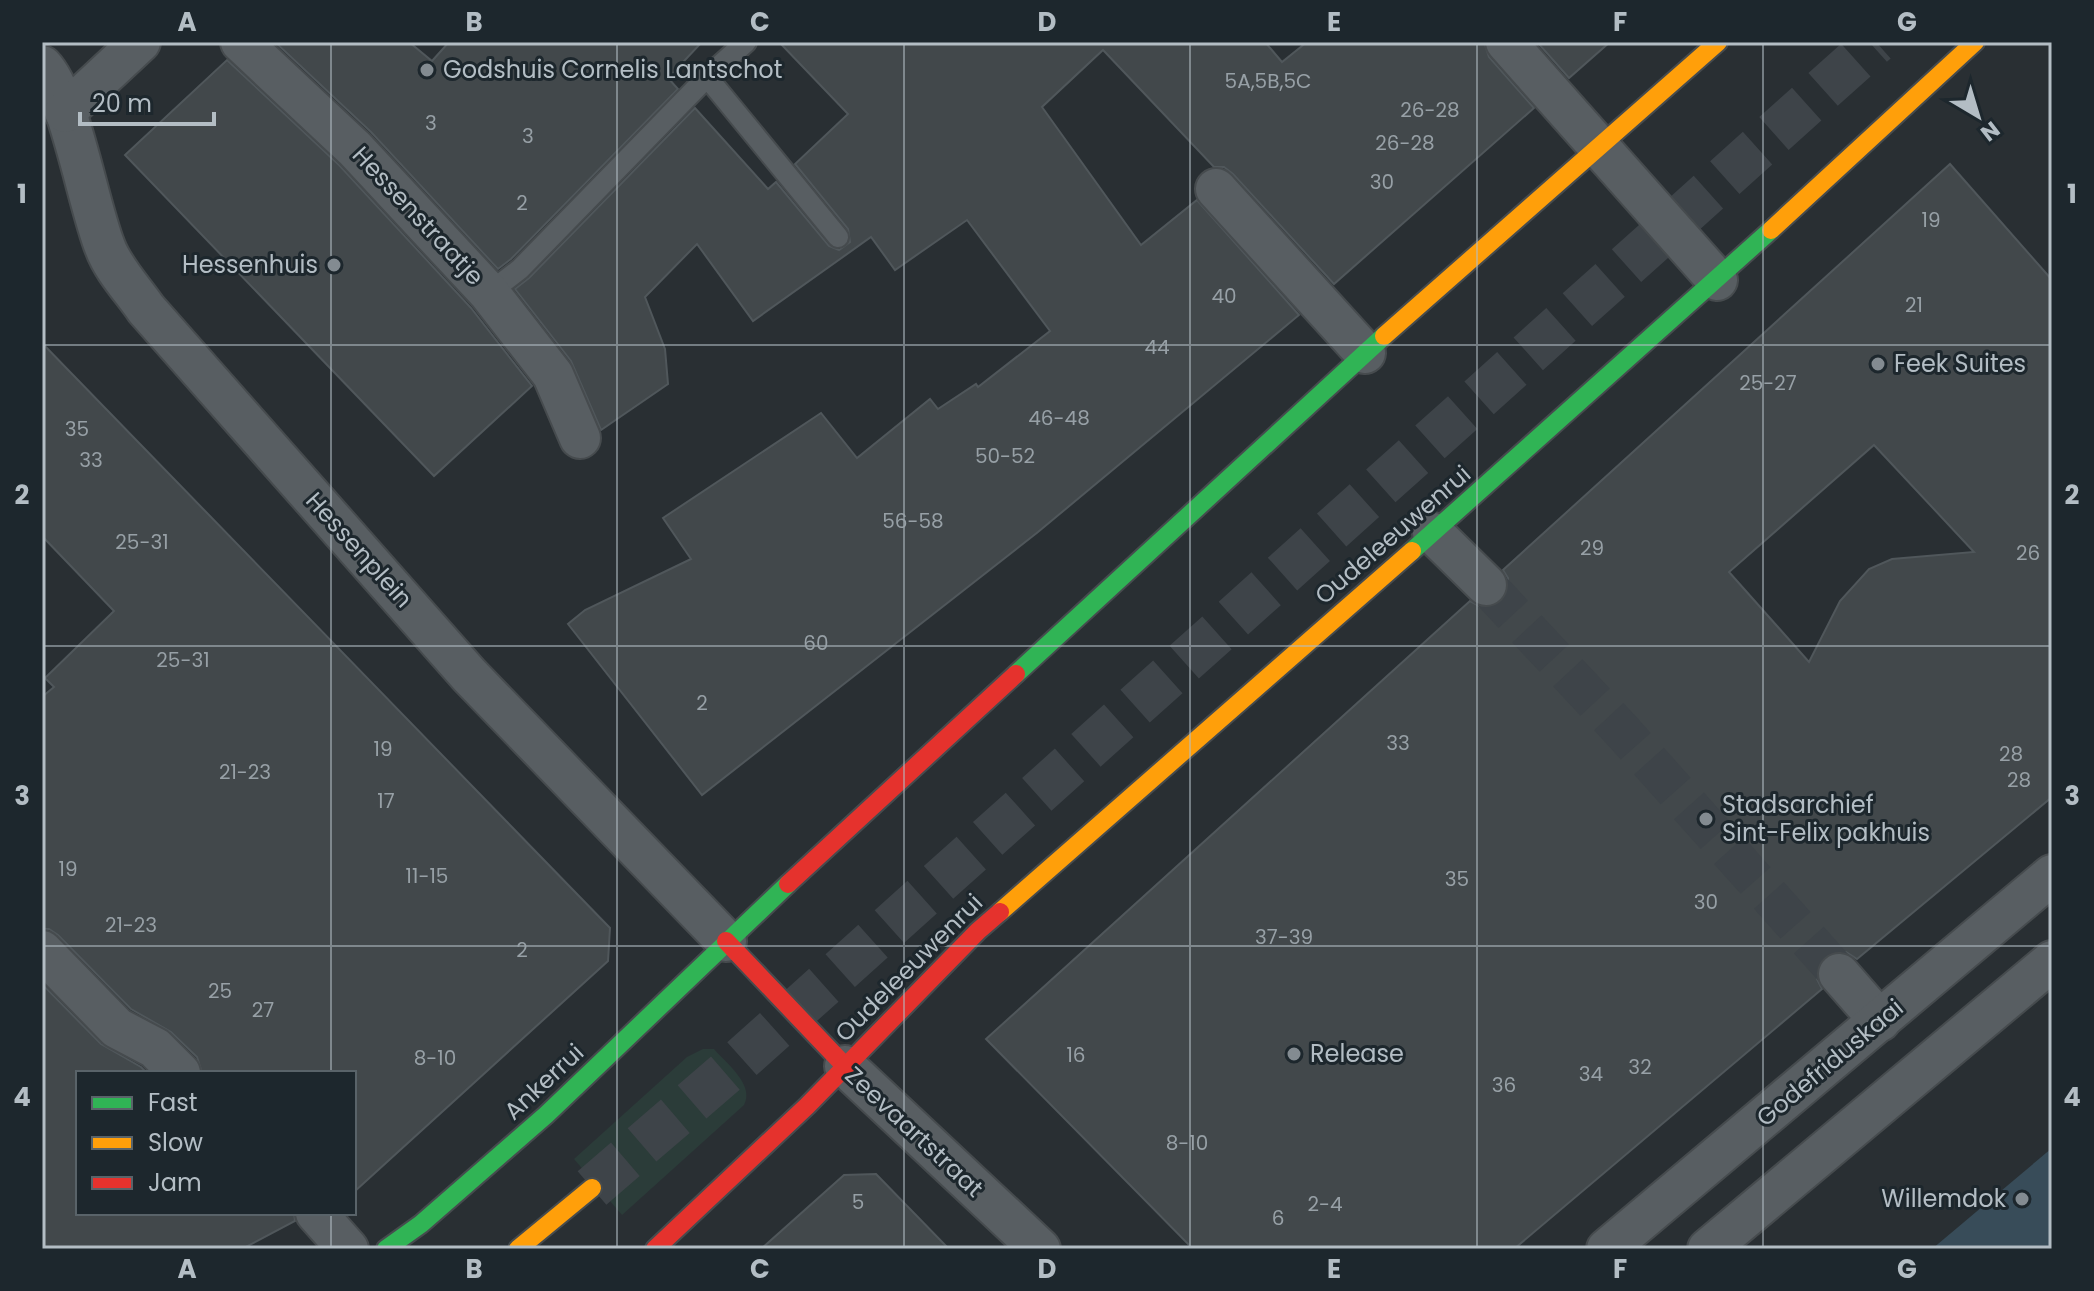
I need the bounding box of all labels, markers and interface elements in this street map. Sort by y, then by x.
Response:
text: A [177,4,197,40]
text: B [465,4,483,40]
text: C [750,4,770,40]
text: D [1038,4,1057,40]
text: E [1327,4,1341,40]
text: F [1613,4,1627,40]
text: G [1897,4,1917,40]
place label: Godshuis Cornelis Lantschot [443,53,782,86]
marker: Godshuis Cornelis Lantschot [418,61,436,79]
house number: 5A,5B,5C [1225,67,1311,95]
scale bar [80,76,214,126]
north arrow [1938,76,2018,156]
text: 20 m [92,87,152,120]
house number: 26-28 [1400,96,1460,124]
house number: 3 [425,109,437,137]
text: N [1974,114,2006,149]
house number: 3 [522,122,534,150]
house number: 26-28 [1375,129,1435,157]
street label: Hessenstraatje [345,139,491,292]
house number: 30 [1370,168,1394,196]
text: 1 [17,176,27,212]
text: 1 [2067,176,2077,212]
house number: 2 [516,189,528,217]
house number: 19 [1922,206,1941,234]
place label: Hessenhuis [182,248,318,281]
marker: Hessenhuis [325,256,343,274]
house number: 40 [1211,282,1237,310]
house number: 21 [1905,291,1923,319]
house number: 44 [1144,333,1170,361]
place label: Feek Suites [1894,347,2026,380]
marker: Feek Suites [1869,355,1887,373]
house number: 25-27 [1739,369,1797,397]
house number: 46-48 [1028,404,1090,432]
house number: 35 [65,415,89,443]
house number: 50-52 [975,442,1035,470]
house number: 33 [79,446,103,474]
street label: Oudeleeuwenrui [1308,458,1478,612]
text: 2 [15,477,30,513]
text: 2 [2065,477,2080,513]
street label: Hessenplein [299,485,420,615]
house number: 56-58 [882,507,944,535]
house number: 25-31 [115,528,169,556]
house number: 29 [1580,534,1604,562]
house number: 26 [2016,539,2040,567]
house number: 60 [803,629,829,657]
house number: 25-31 [156,646,210,674]
house number: 2 [696,689,708,717]
house number: 33 [1386,729,1410,757]
house number: 19 [374,735,393,763]
house number: 28 [1999,740,2023,768]
house number: 21-23 [219,758,271,786]
house number: 28 [2007,766,2031,794]
text: 3 [14,778,30,814]
text: 3 [2064,778,2080,814]
house number: 17 [377,787,395,815]
place label: Stadsarchief Sint-Felix pakhuis [1722,788,1930,849]
marker: Stadsarchief Sint-Felix pakhuis [1697,810,1715,828]
house number: 19 [59,855,78,883]
house number: 11-15 [406,862,448,890]
house number: 35 [1445,865,1469,893]
street label: Oudeleeuwenrui [828,887,990,1049]
house number: 30 [1694,888,1718,916]
house number: 21-23 [105,911,157,939]
house number: 37-39 [1255,923,1313,951]
house number: 2 [516,936,528,964]
house number: 25 [208,977,232,1005]
street label: Godefriduskaai [1749,991,1910,1134]
house number: 27 [252,996,274,1024]
street label: Ankerrui [497,1036,591,1127]
place label: Release [1310,1037,1404,1070]
house number: 16 [1066,1041,1086,1069]
house number: 8-10 [414,1044,456,1072]
marker: Release [1285,1045,1303,1063]
house number: 32 [1628,1053,1652,1081]
street label: Zeevaartstraat [838,1059,991,1204]
house number: 34 [1579,1060,1603,1088]
legend [76,1071,356,1215]
house number: 36 [1492,1071,1516,1099]
text: 4 [13,1079,31,1115]
text: 4 [2063,1079,2081,1115]
text: Fast [148,1086,198,1119]
text: Slow [148,1126,203,1159]
house number: 8-10 [1166,1129,1208,1157]
text: Jam [148,1166,202,1199]
place label: Willemdok [1881,1182,2007,1215]
house number: 5 [852,1188,864,1216]
house number: 2-4 [1307,1190,1343,1218]
marker: Willemdok [2013,1190,2031,1208]
house number: 6 [1272,1204,1284,1232]
text: A [177,1251,197,1287]
text: B [465,1251,483,1287]
text: C [750,1251,770,1287]
text: D [1038,1251,1057,1287]
text: E [1327,1251,1341,1287]
text: F [1613,1251,1627,1287]
text: G [1897,1251,1917,1287]

